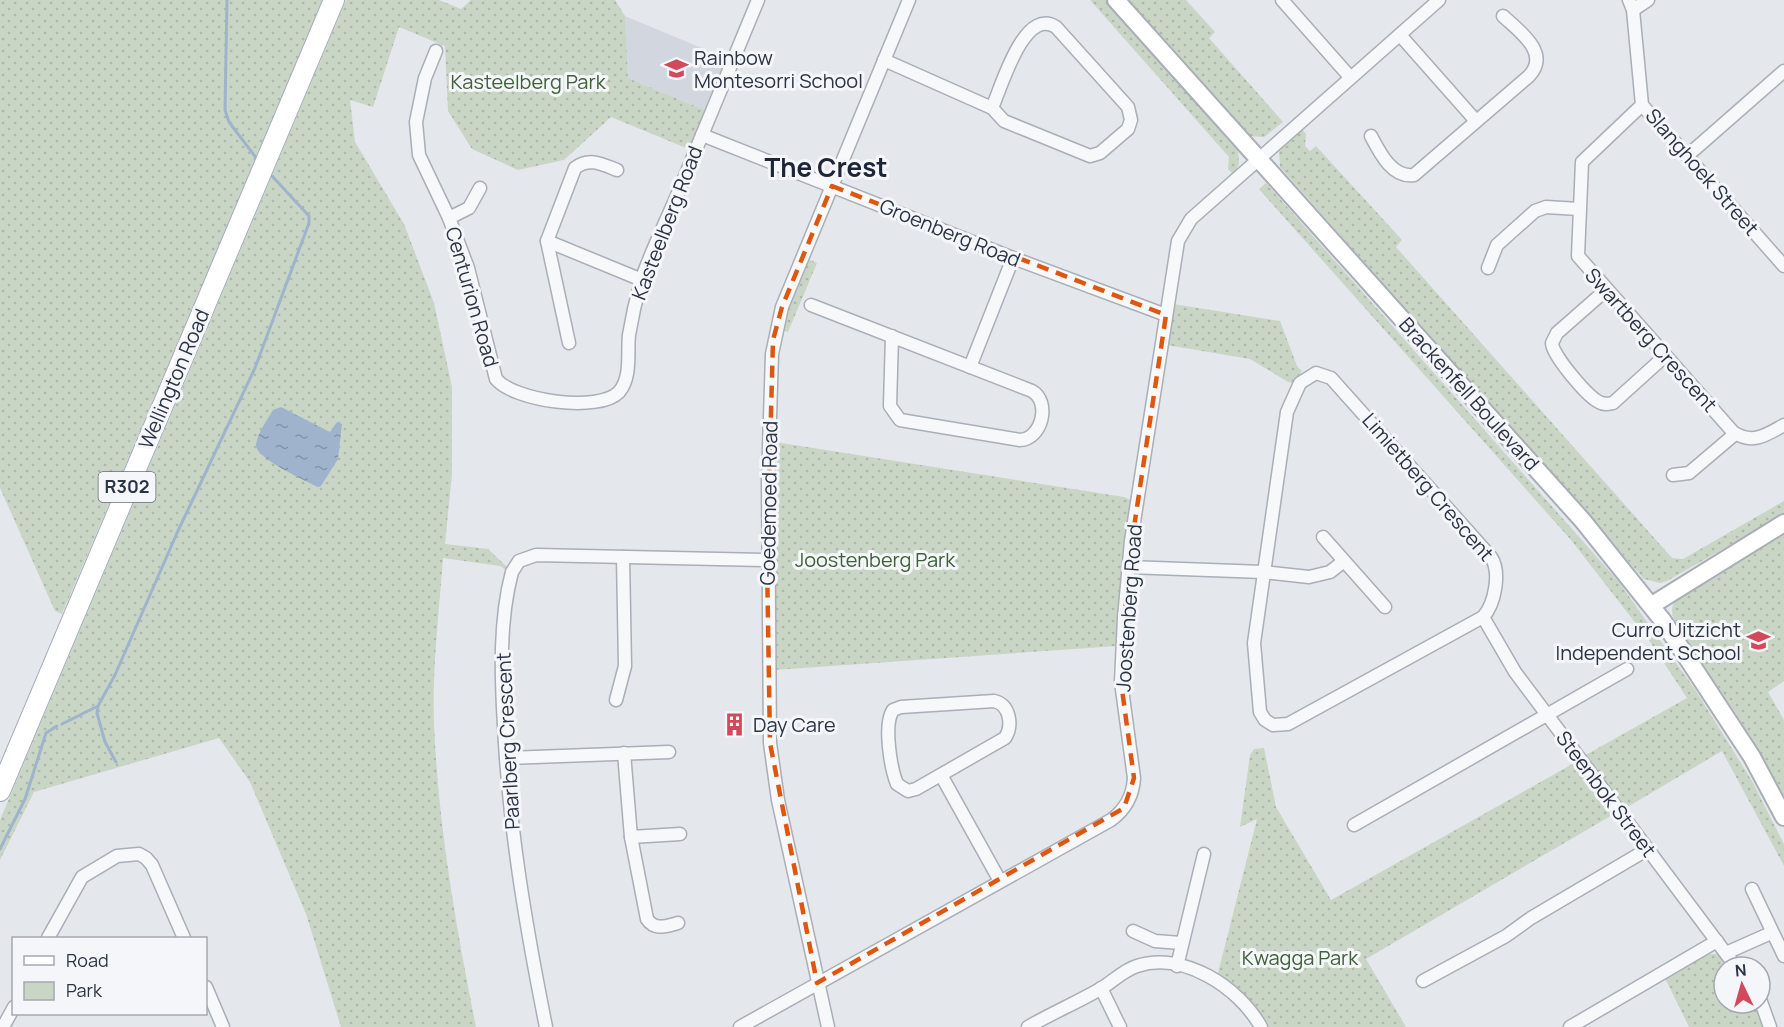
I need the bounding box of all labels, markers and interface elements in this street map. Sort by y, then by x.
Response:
place label: Rainbow Montesorri School [694,44,863,94]
school or university icon: Rainbow Montesorri School [663,56,689,82]
park label: Kasteelberg Park [450,68,607,95]
street label: Slanghoek Street [1640,102,1765,241]
street label: Kasteelberg Road [625,142,708,304]
district label: The Crest [764,149,888,185]
street label: Groenberg Road [876,192,1025,273]
street label: Centurion Road [440,224,505,370]
street label: Swartberg Crescent [1579,262,1723,417]
street label: Wellington Road [132,305,215,453]
street label: Brackenfell Boulevard [1393,311,1545,476]
street label: Limietberg Crescent [1357,407,1500,566]
street label: Goedemoed Road [754,421,783,585]
road number: R302 [98,472,156,502]
street label: Joostenberg Road [1109,523,1148,693]
park label: Joostenberg Park [795,546,956,573]
place label: Curro Uitzicht Independent School [1555,616,1741,666]
school or university icon: Curro Uitzicht Independent School [1746,628,1772,654]
street label: Paarlberg Crescent [489,652,526,830]
place label: Day Care [753,711,836,738]
building icon: Day Care [722,712,748,738]
street label: Steenbok Street [1550,725,1663,862]
legend [12,937,207,1015]
park label: Kwagga Park [1242,944,1359,971]
text: Road [66,948,109,972]
north arrow [1712,955,1772,1015]
text: N [1734,959,1747,982]
text: Park [66,978,103,1002]

